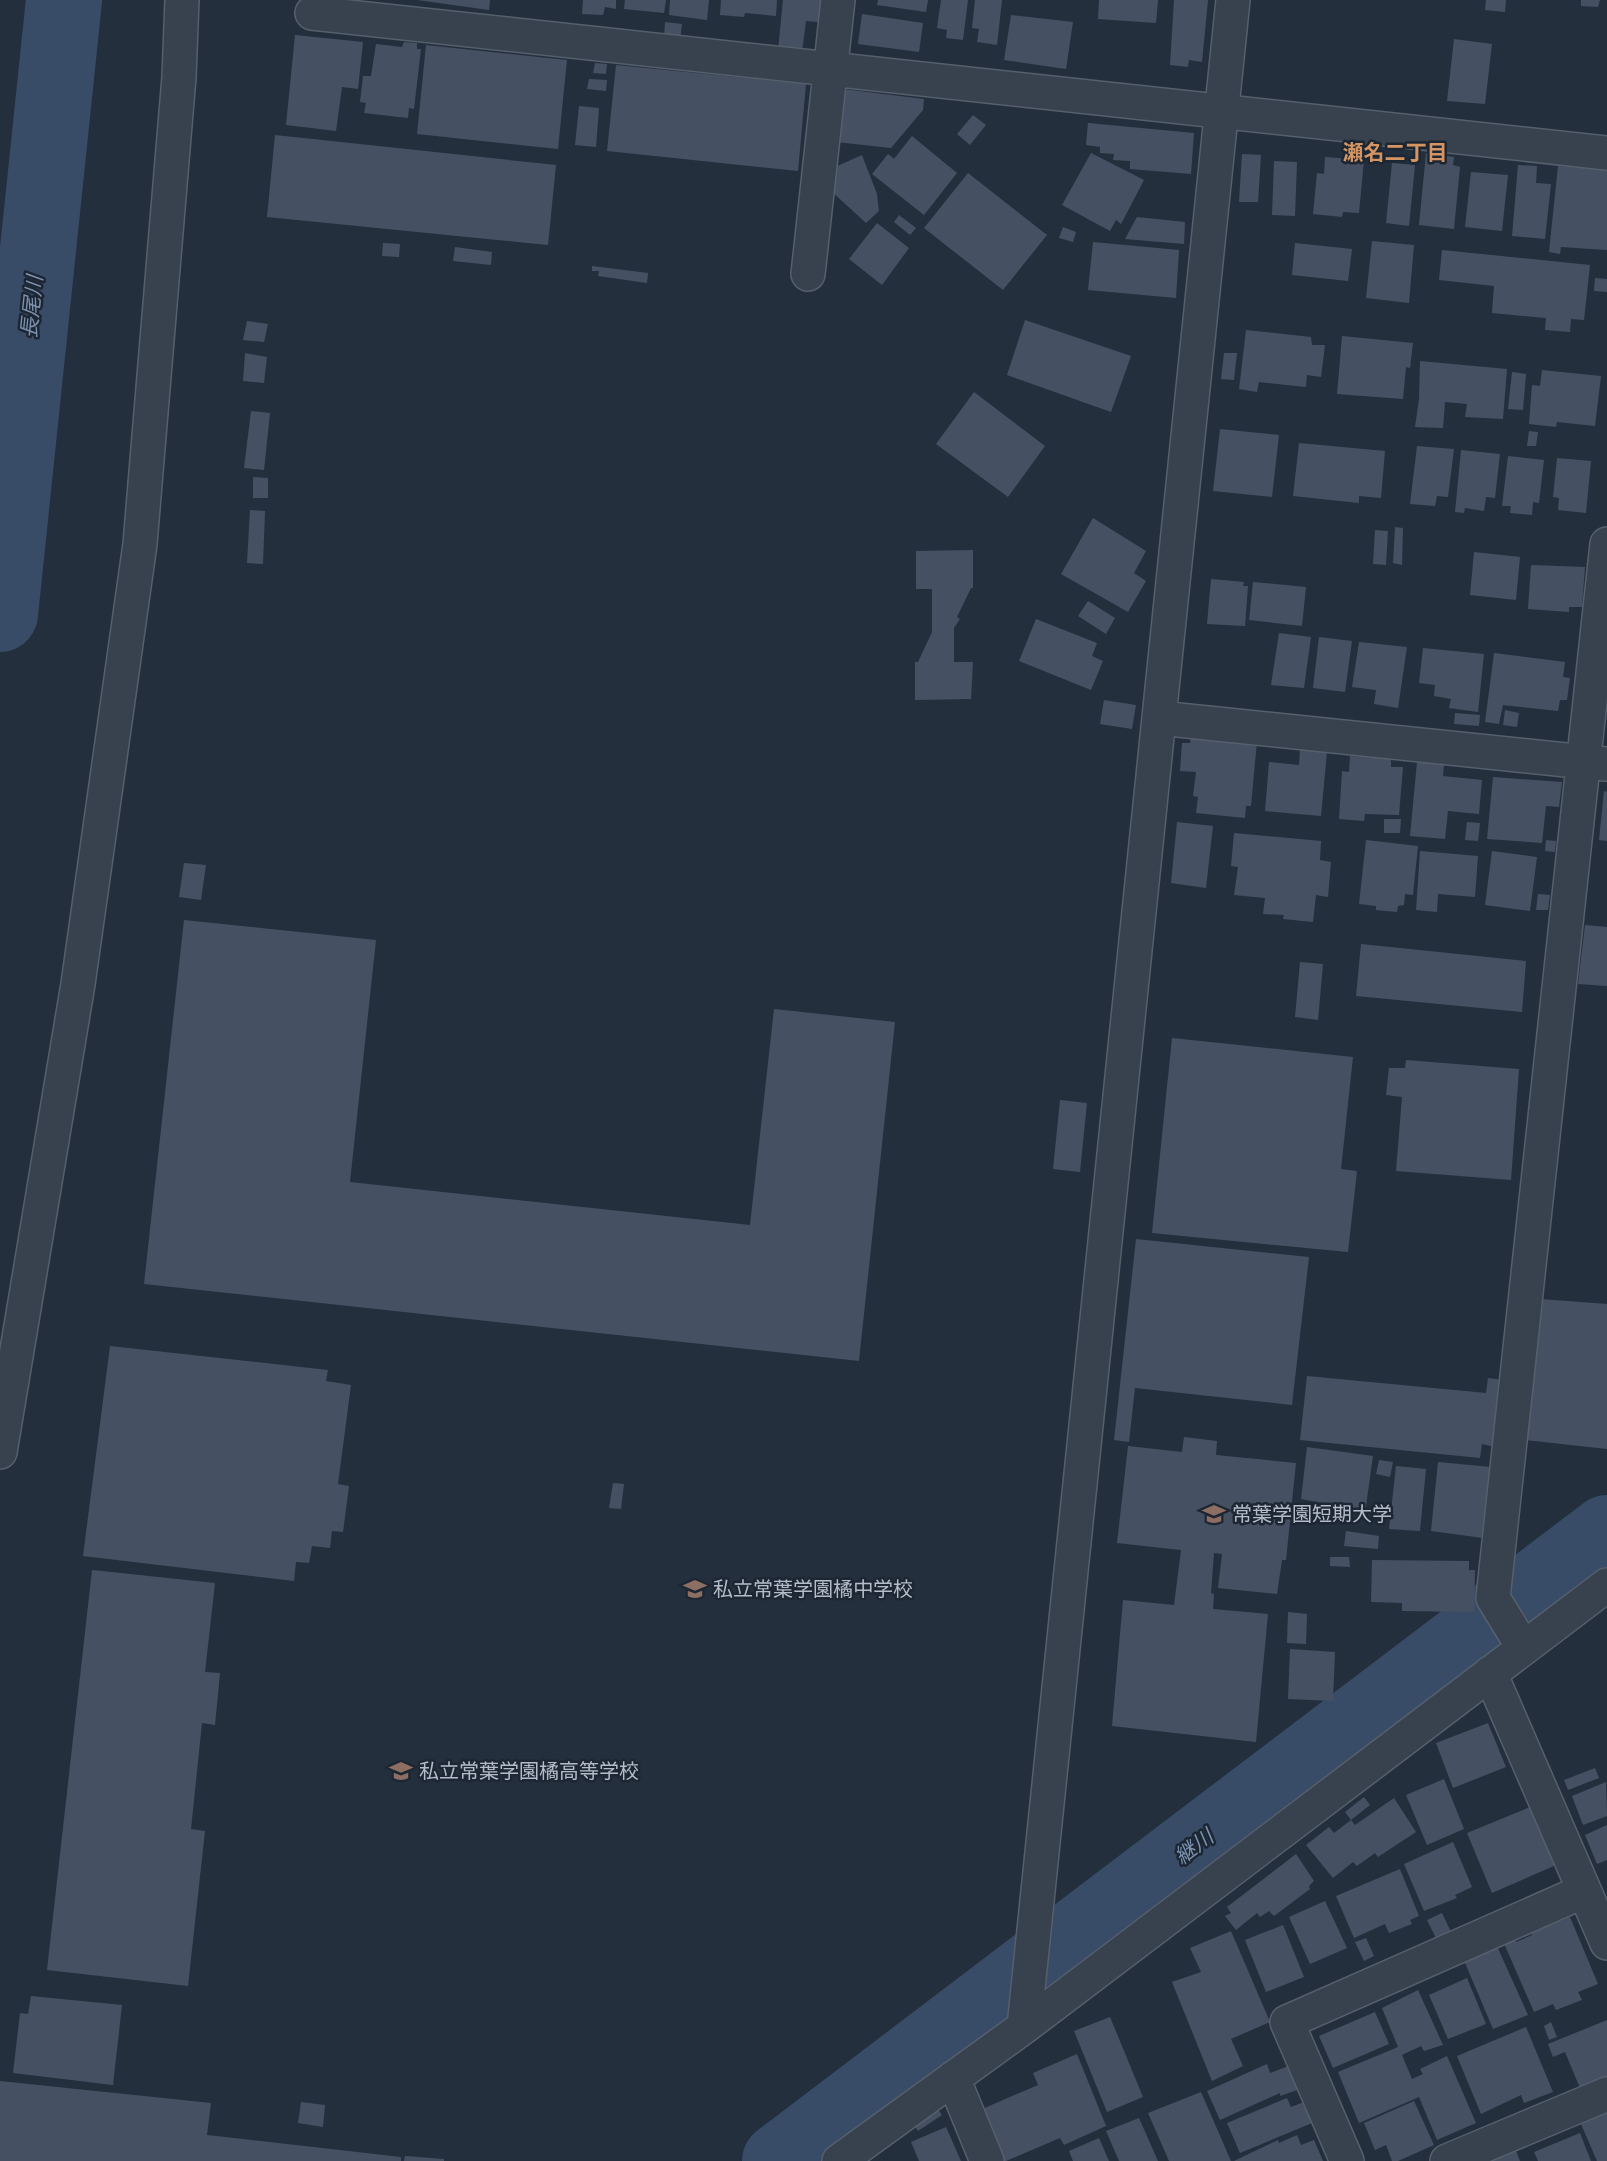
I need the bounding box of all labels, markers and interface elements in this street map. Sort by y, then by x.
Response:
district label: 瀬名二丁目 [1343,138,1448,167]
water label: 長尾川 [14,272,49,340]
place label: 常葉学園短期大学 [1232,1500,1392,1527]
school or university icon: 常葉学園短期大学 [1201,1501,1227,1527]
place label: 私立常葉学園橘中学校 [713,1575,913,1602]
school or university icon: 私立常葉学園橘中学校 [682,1576,708,1602]
place label: 私立常葉学園橘高等学校 [419,1757,639,1784]
school or university icon: 私立常葉学園橘高等学校 [388,1758,414,1784]
water label: 継川 [1168,1821,1221,1871]

